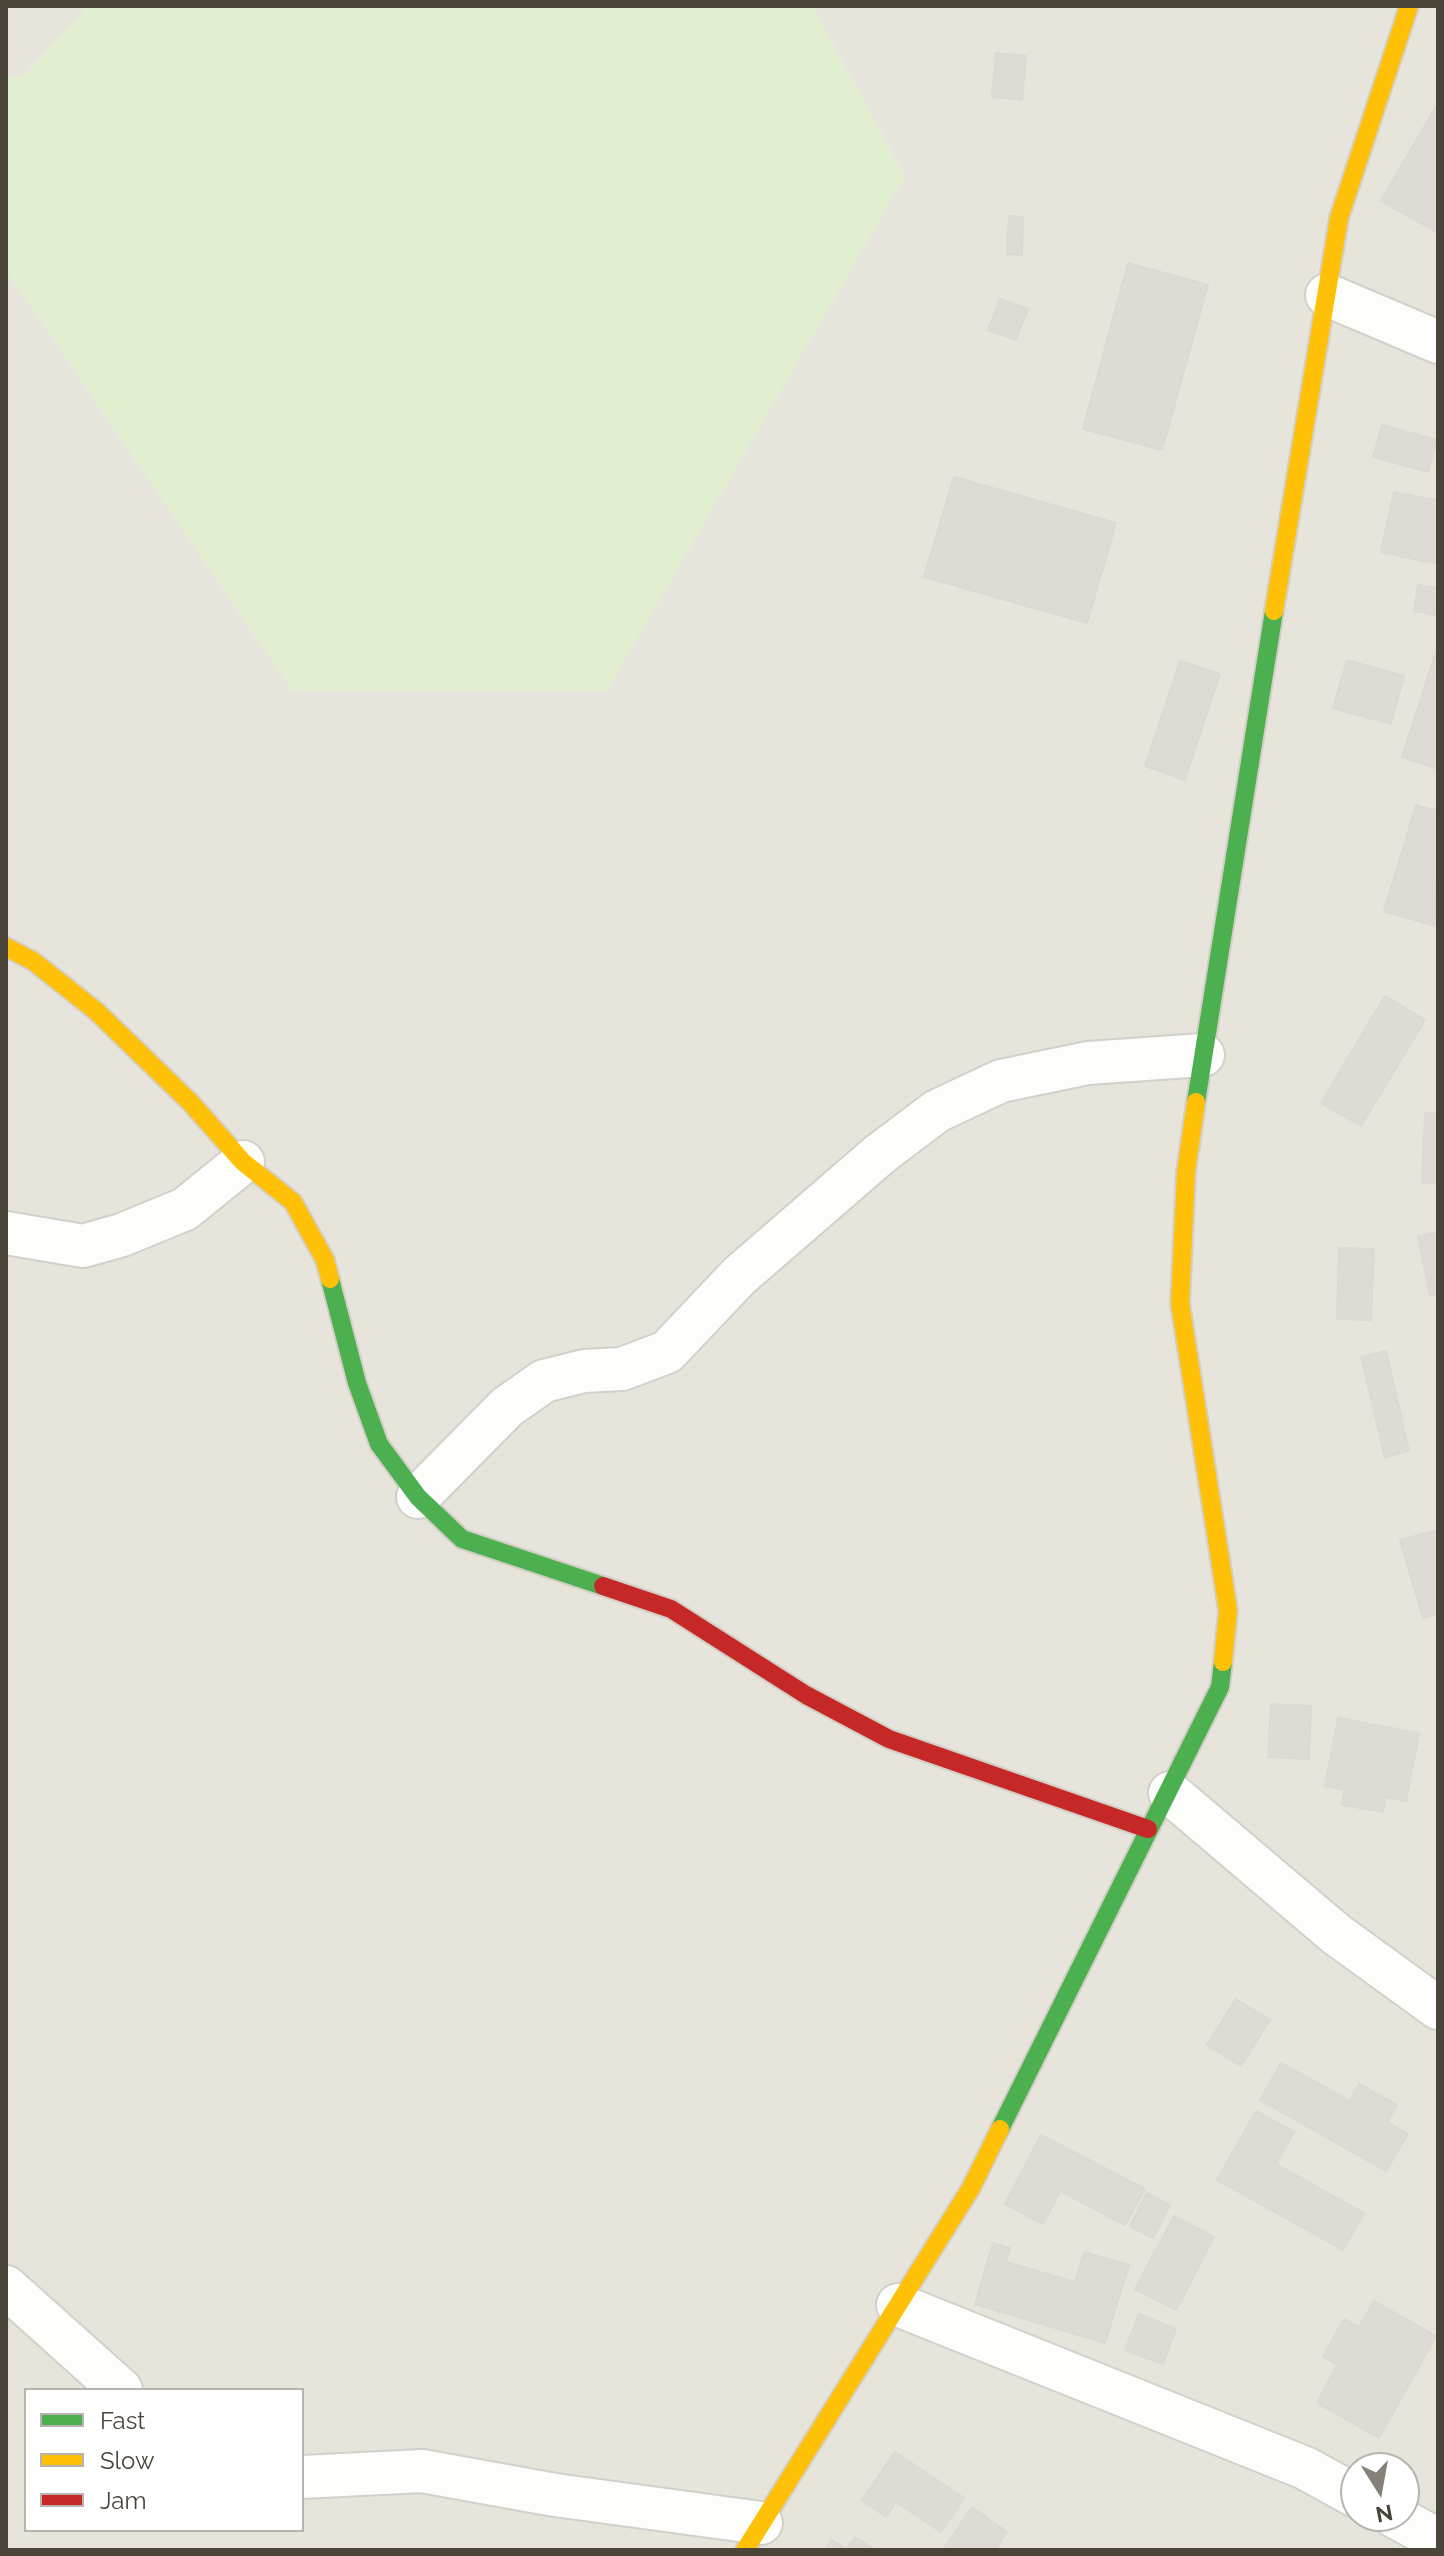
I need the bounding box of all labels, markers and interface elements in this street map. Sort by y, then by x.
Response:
legend [24,2388,304,2532]
text: Fast [100,2406,145,2435]
text: Slow [100,2446,154,2475]
north arrow [1340,2452,1420,2532]
text: Jam [100,2486,146,2515]
text: N [1373,2499,1395,2528]

